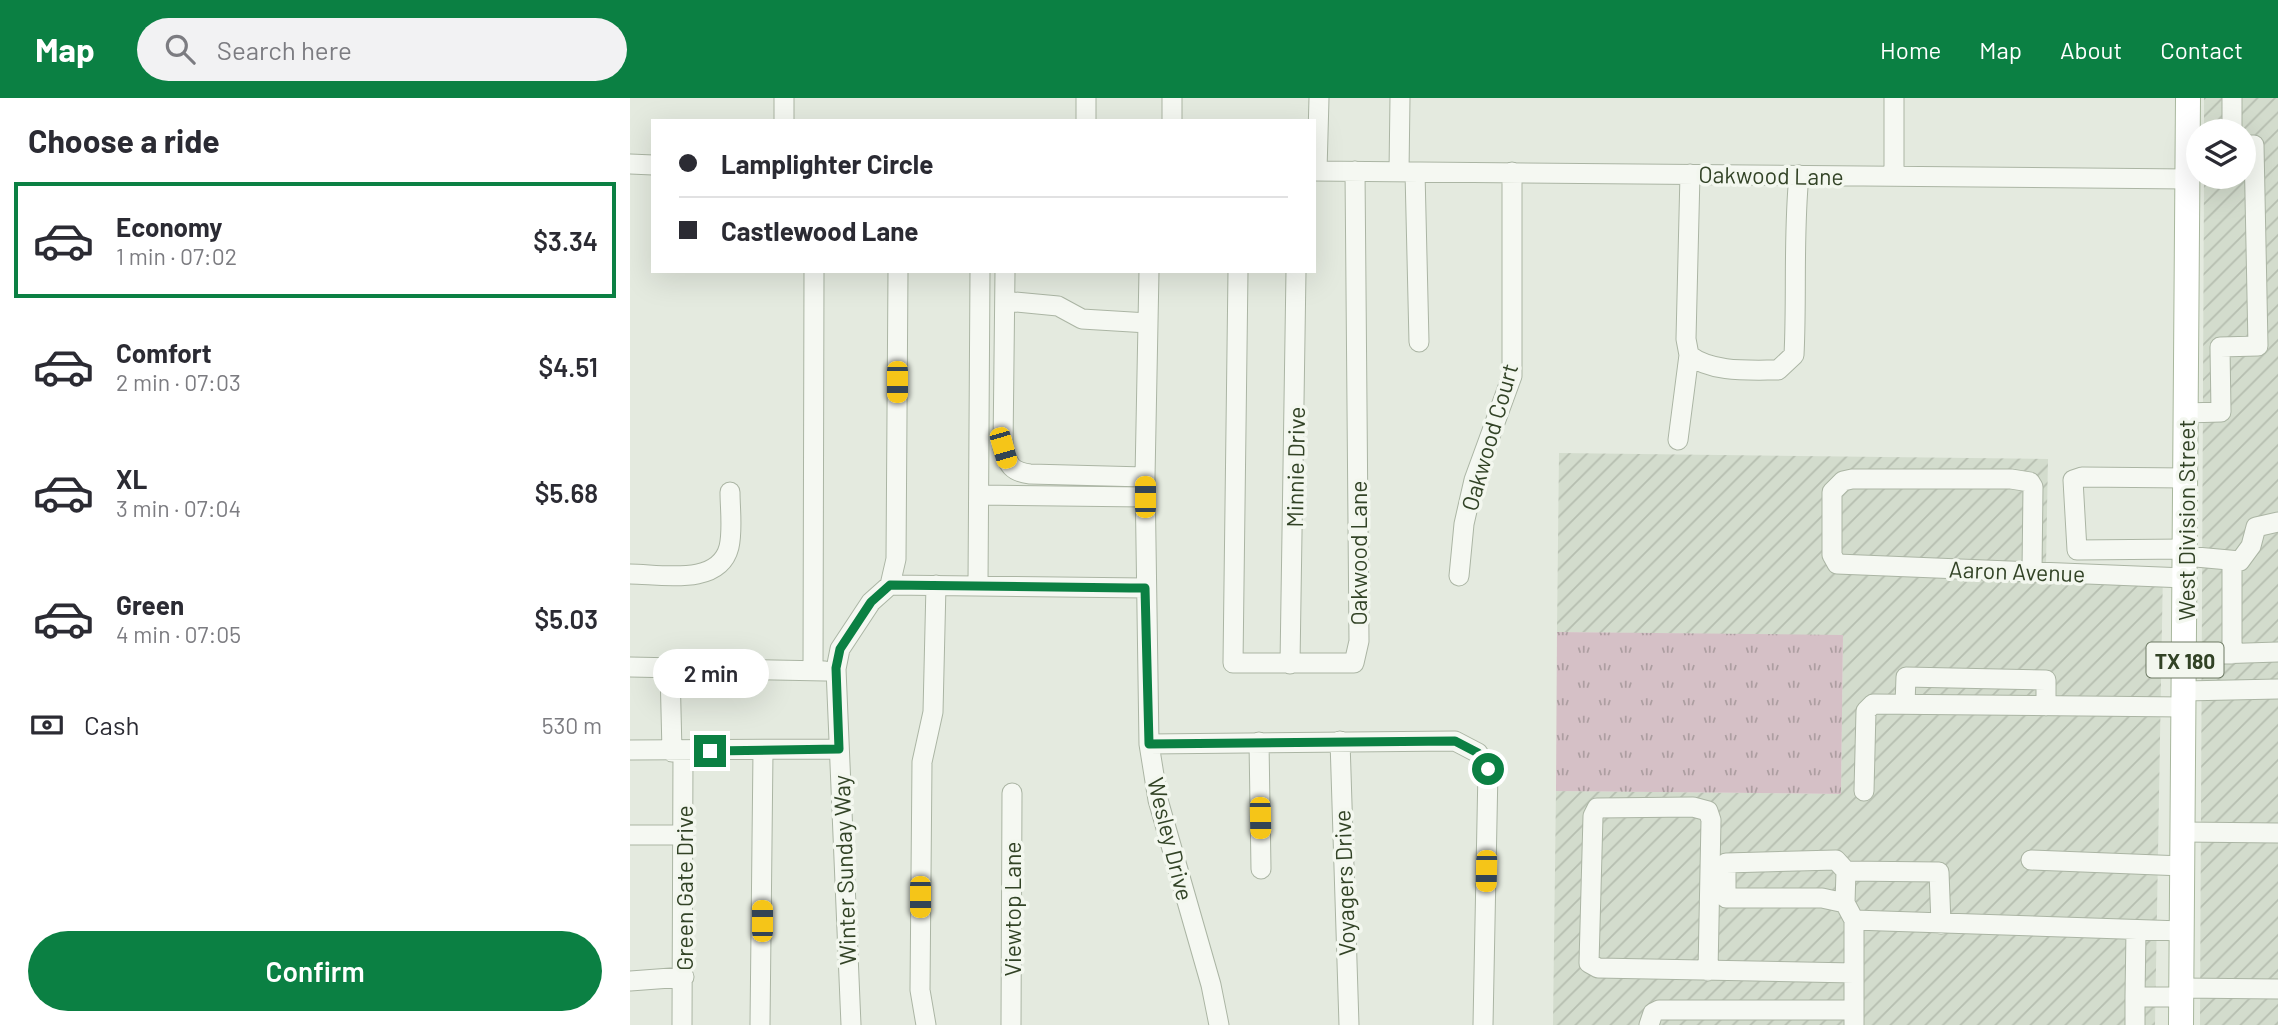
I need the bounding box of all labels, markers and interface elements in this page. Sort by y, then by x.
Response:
search box [137,18,627,81]
text: Map [35,29,95,69]
icon: search [161,30,199,68]
text: Search here [217,34,352,65]
text: Home [1880,35,1941,64]
text: Map [1979,35,2022,64]
text: About [2060,35,2122,64]
text: Contact [2160,35,2243,64]
map controls [2186,119,2256,189]
button: layers [2186,119,2256,189]
text: Choose a ride [28,121,220,159]
text: Lamplighter Circle [721,148,933,179]
street label: Oakwood Lane [1698,160,1844,190]
icon: car [32,209,95,272]
text: Economy [116,211,222,242]
text: Castlewood Lane [721,215,919,246]
text: $3.34 [533,225,598,256]
text: 1 min · 07:02 [116,242,237,270]
icon: car [32,335,95,398]
text: Comfort [116,337,212,368]
text: $4.51 [538,351,598,382]
street label: Oakwood Court [1455,360,1523,514]
car [887,361,908,403]
text: 2 min · 07:03 [116,368,241,396]
street label: Minnie Drive [1280,406,1310,528]
street label: West Division Street [2172,419,2200,621]
car [988,425,1019,471]
icon: car [32,461,95,524]
text: XL [116,463,147,494]
car [1135,476,1156,518]
text: $5.68 [535,477,598,508]
street label: Oakwood Lane [1344,480,1372,626]
text: 3 min · 07:04 [116,494,241,522]
street label: Aaron Avenue [1948,555,2086,587]
icon: car [32,587,95,650]
text: Green [116,589,184,620]
text: $5.03 [535,603,598,634]
text: 4 min · 07:05 [116,620,241,648]
road number: TX 180 [2146,642,2224,678]
callout: 2 min [652,650,768,698]
text: 2 min [684,659,738,687]
icon: cash [28,706,66,744]
text: Cash [84,709,139,740]
text: 530 m [542,711,602,739]
route end [694,735,726,767]
route start [1472,753,1504,785]
street label: Winter Sunday Way [827,774,861,966]
street label: Wesley Drive [1142,775,1200,903]
car [1250,797,1271,839]
street label: Green Gate Drive [670,805,698,971]
street label: Voyagers Drive [1327,809,1361,957]
street label: Viewtop Lane [998,841,1026,977]
car [1476,850,1497,892]
car [910,876,931,918]
car [752,900,773,942]
button: Confirm [28,931,602,1011]

